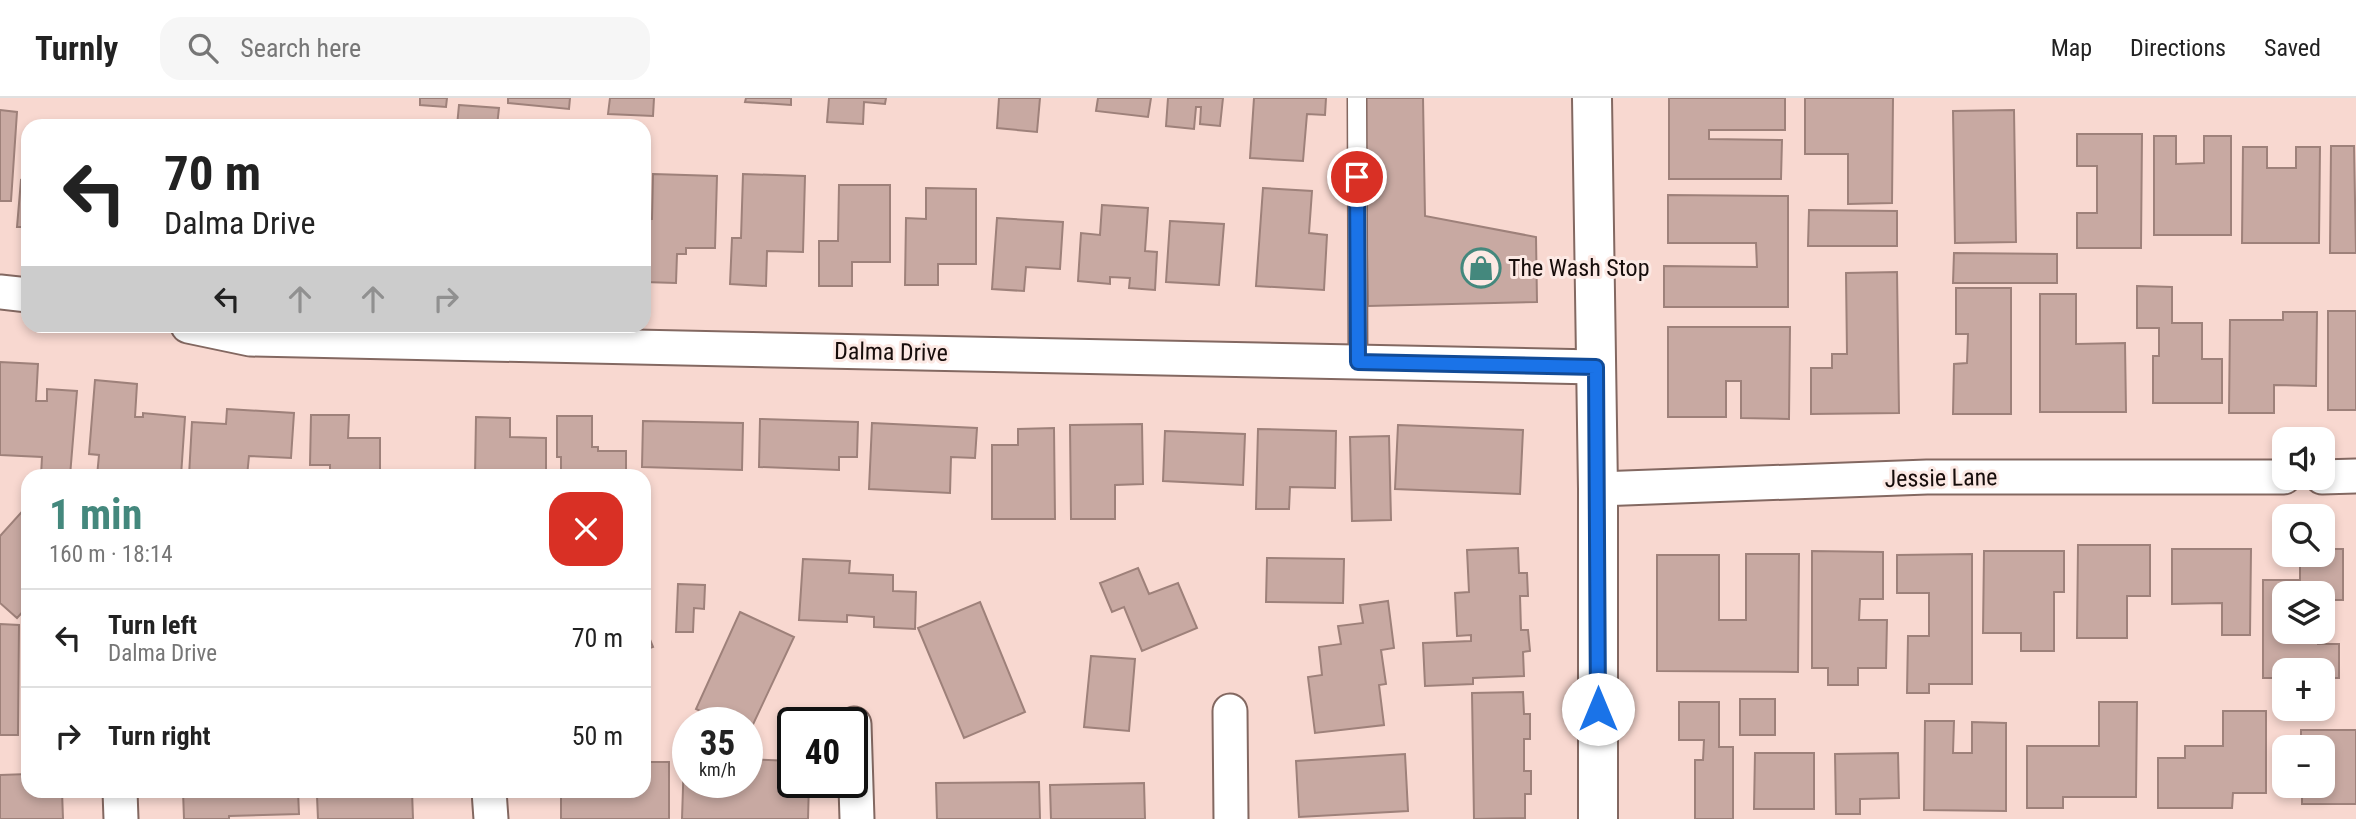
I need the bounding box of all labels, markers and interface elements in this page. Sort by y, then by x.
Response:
search box [160,17,650,80]
text: Turnly [35,29,118,68]
icon: search [184,29,222,67]
text: Search here [240,33,361,63]
text: Map [2051,34,2092,62]
text: Directions [2130,34,2226,62]
text: Saved [2264,34,2321,62]
text: 70 m [164,145,261,202]
icon: left [49,147,140,238]
pin [1327,147,1387,207]
icon: arrive [1338,158,1376,196]
text: Dalma Drive [164,204,316,242]
shop icon: The Wash Stop [1460,247,1502,289]
place label: The Wash Stop [1508,254,1649,282]
icon: left [208,280,246,318]
icon: ahead [281,280,319,318]
icon: ahead [354,280,392,318]
icon: right [427,280,465,318]
street label: Dalma Drive [834,337,948,367]
map controls [2272,427,2335,798]
button: sound [2272,427,2335,490]
street label: Jessie Lane [1884,463,1998,493]
text: 1 min [49,490,142,539]
button: close [549,492,623,566]
button: search [2272,504,2335,567]
text: 160 m · 18:14 [49,541,173,568]
button: layers [2272,581,2335,644]
text: Turn left [108,610,197,640]
icon: left [49,619,87,657]
text: 70 m [572,623,623,653]
text: Dalma Drive [108,640,217,667]
button: + [2272,658,2335,721]
position arrow [1561,672,1635,746]
speed limit sign: 40 [777,707,868,798]
icon: right [49,717,87,755]
text: Turn right [108,721,210,751]
text: 50 m [572,721,623,751]
text: 35 [700,723,735,764]
button: − [2272,735,2335,798]
text: km/h [699,759,736,780]

